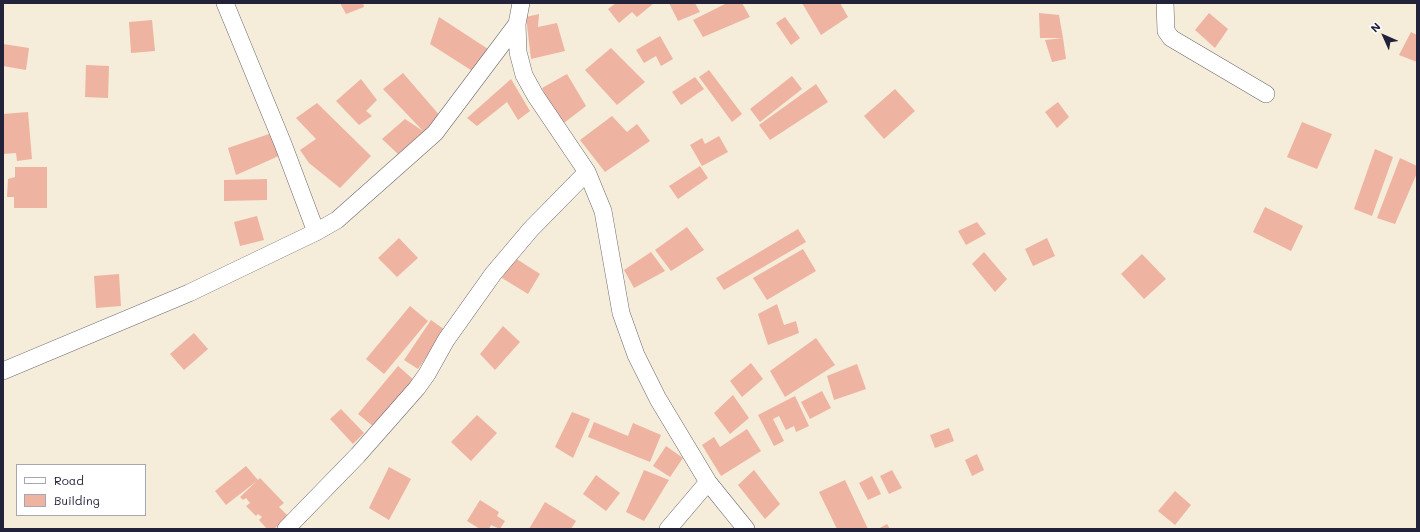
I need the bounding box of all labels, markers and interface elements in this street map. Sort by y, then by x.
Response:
north arrow [1364,16,1404,56]
text: N [1367,19,1383,35]
legend [16,464,146,516]
text: Road [54,472,84,488]
text: Building [54,492,100,508]

